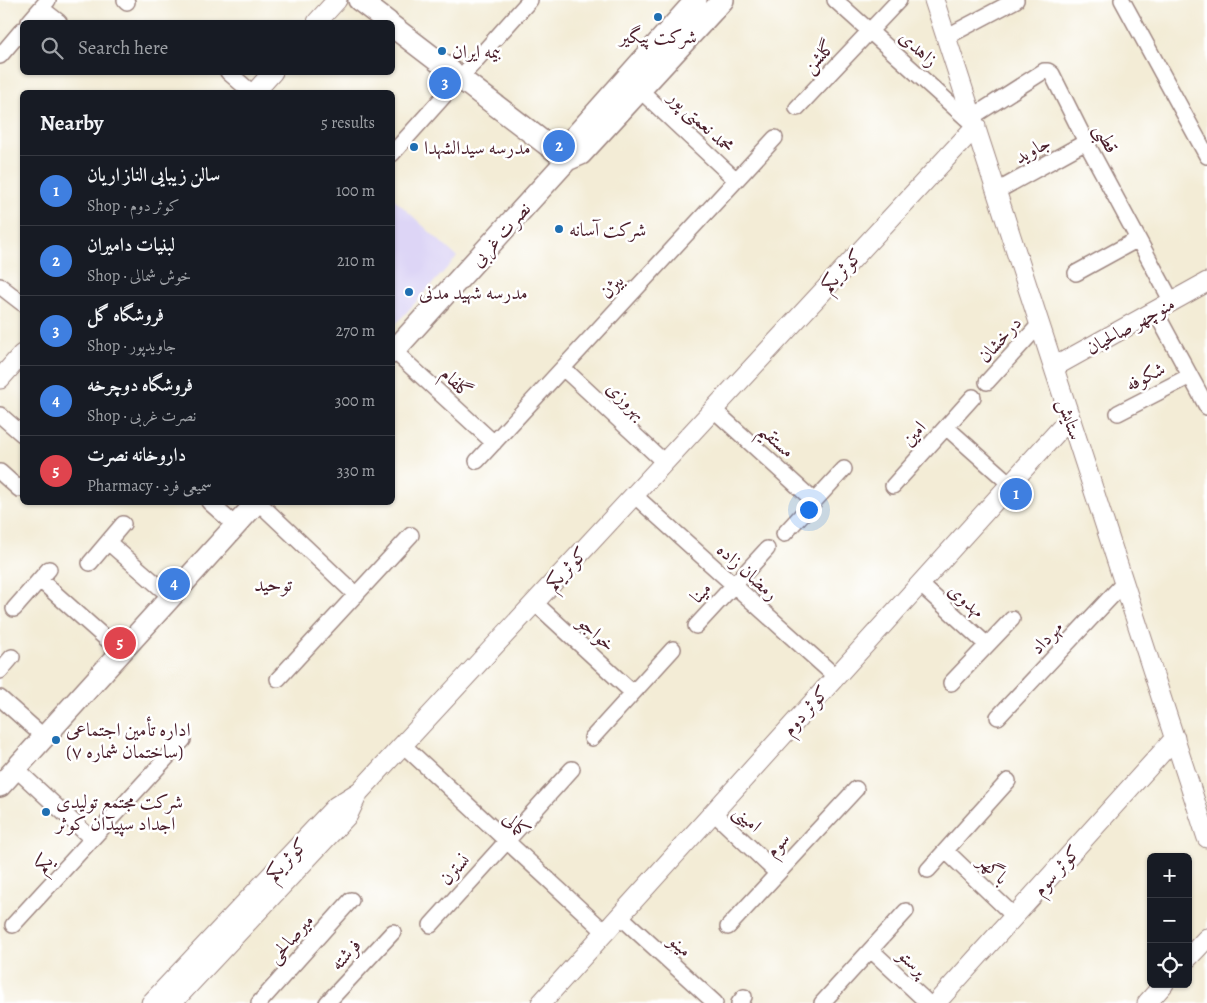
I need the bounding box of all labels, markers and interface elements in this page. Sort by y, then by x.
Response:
marker: شرکت پیگیر [652,11,664,23]
search box [20,20,395,75]
place label: شرکت پیگیر [617,24,697,50]
street label: زاهدی [893,24,943,73]
icon: search [38,34,66,62]
street label: گلشن [797,34,841,79]
text: Search here [78,35,168,61]
place label: بیمه ایران [452,39,501,65]
marker: بیمه ایران [436,45,448,57]
pin: 3 [429,64,461,102]
street label: محمد نعمتی پور [661,83,740,159]
text: Nearby [40,109,103,137]
text: 5 results [321,112,375,134]
street label: قطبی [1086,119,1125,159]
pin: 2 [543,127,575,165]
street label: جاوید [1010,129,1055,170]
place label: مدرسه سیدالشهدا [424,135,531,161]
marker: مدرسه سیدالشهدا [408,141,420,153]
text: سالن زیبایی الناز اریان [87,162,220,188]
text: 1 [53,180,59,202]
text: 100 m [336,180,375,202]
text: Shop · کوثر دوم [87,195,180,217]
street label: نصرت غربی [465,197,538,273]
place label: شرکت آسانه [569,217,646,243]
marker: شرکت آسانه [553,223,565,235]
text: لبنیات دامیران [87,232,175,258]
street label: کوثر یکم [815,243,872,301]
text: 2 [52,250,60,272]
text: 210 m [337,250,375,272]
text: Shop · خوش شمالی [87,265,191,287]
street label: بیژن [594,269,630,305]
place label: مدرسه شهید مدنی [419,280,528,306]
marker: مدرسه شهید مدنی [403,286,415,298]
street label: منوچهر صالحیان [1081,291,1180,361]
text: فروشگاه گل [87,302,164,328]
street label: درخشان [972,311,1028,369]
text: 3 [53,320,59,342]
text: 270 m [336,320,375,342]
text: Shop · جاویدپور [87,335,176,357]
street label: شکوفه [1121,356,1170,398]
street label: گلفام [433,361,478,406]
text: فروشگاه دوچرخه [87,372,193,398]
street label: بهروزی [601,375,652,426]
text: 4 [52,390,60,412]
text: 300 m [335,390,375,412]
street label: ستایش [1051,395,1089,443]
text: Shop · نصرت غربی [87,405,196,427]
street label: امین [895,415,932,452]
street label: مستقیم [749,417,800,468]
text: داروخانه نصرت [87,442,186,468]
text: 5 [53,460,59,482]
text: 330 m [337,460,375,482]
text: Pharmacy · سمیعی فرد [87,475,212,497]
pin: 1 [1000,475,1032,513]
your location [796,497,822,523]
street label: رمضان زاده [711,537,784,606]
street label: کوثر یکم [540,541,597,599]
pin: 4 [158,565,190,603]
district label: توحید [254,571,292,598]
street label: مینا [684,576,717,609]
street label: مهدوی [942,577,990,624]
street label: خواجو [570,609,621,657]
street label: مهرداد [1024,615,1069,660]
pin: 5 [104,624,136,662]
street label: کوثر دوم [776,680,837,743]
place label: اداره تأمین اجتماعی (ساختمان شماره ۷) [66,716,191,765]
marker: اداره تأمین اجتماعی (ساختمان شماره ۷) [50,734,62,746]
place label: شرکت مجتمع تولیدی اجداد سپیدان کوثر [54,789,183,837]
street label: امینی [727,799,767,838]
street label: کمالی [497,805,536,844]
marker: شرکت مجتمع تولیدی اجداد سپیدان کوثر [40,806,52,818]
street label: سوم [759,826,798,865]
street label: کوثر یکم [260,832,317,890]
street label: کوثر سوم [1027,840,1089,904]
street label: یکم [28,848,63,881]
street label: نسترن [433,848,476,891]
street label: باگهر [971,848,1014,890]
map controls [1147,853,1192,988]
button: + [1147,853,1192,898]
button: − [1147,898,1192,943]
street label: میرصالحی [261,908,320,969]
street label: مینو [661,927,698,963]
street label: فرشته [324,933,367,976]
street label: پرستو [891,941,934,984]
button: locate [1147,943,1192,988]

